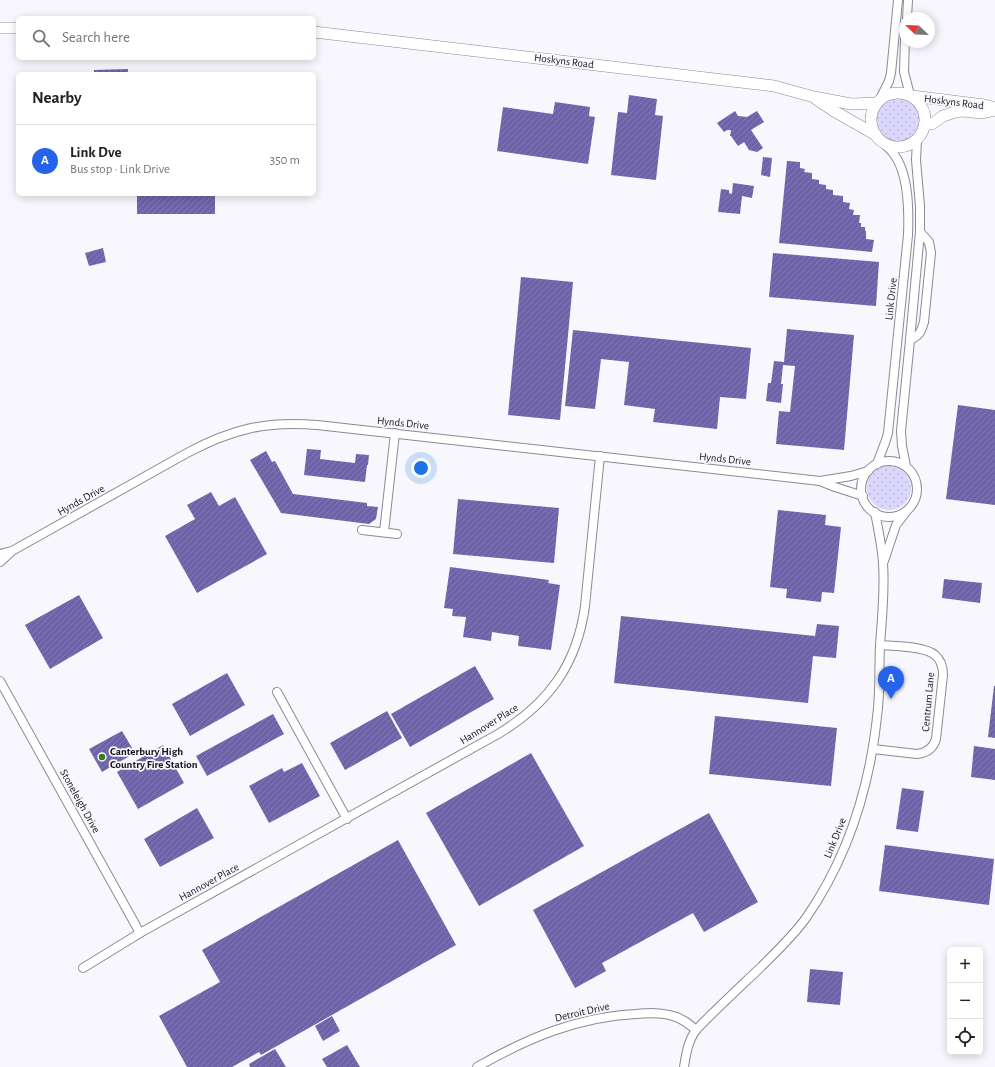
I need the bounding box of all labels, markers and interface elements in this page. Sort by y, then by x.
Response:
north arrow [899,12,935,48]
search box [16,16,316,60]
icon: search [30,27,52,49]
text: Search here [62,30,130,45]
street label: Hoskyns Road [534,52,595,70]
text: Nearby [32,89,82,106]
street label: Hoskyns Road [924,93,985,111]
text: Link Dve [70,145,122,160]
text: A [41,154,49,167]
text: 350 m [270,154,300,167]
text: Bus stop · Link Drive [70,163,170,176]
street label: Link Drive [883,277,899,321]
street label: Hynds Drive [377,415,429,431]
street label: Hynds Drive [699,451,751,467]
your location [411,458,431,478]
street label: Hynds Drive [56,483,106,517]
pin: A [878,666,904,699]
street label: Centrum Lane [920,672,936,732]
street label: Hannover Place [458,702,520,746]
place label: Canterbury High Country Fire Station [110,746,198,770]
marker: Canterbury High Country Fire Station [97,752,107,762]
street label: Stoneleigh Drive [58,767,102,835]
street label: Link Drive [822,816,848,860]
street label: Hannover Place [177,861,241,903]
map controls [947,947,983,1055]
button: + [947,947,983,983]
button: − [947,983,983,1019]
street label: Detroit Drive [554,1000,610,1024]
button: locate [947,1019,983,1055]

